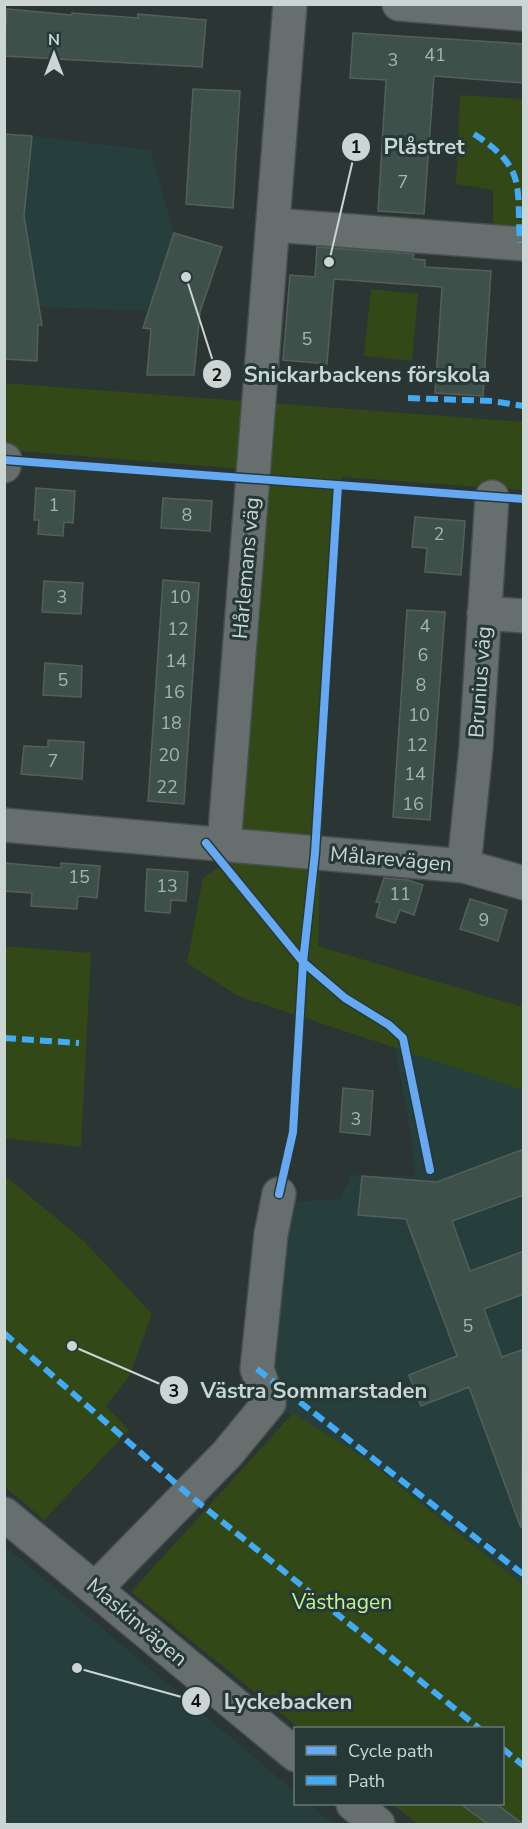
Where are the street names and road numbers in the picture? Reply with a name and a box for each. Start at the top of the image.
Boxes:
street label: Hårlemans väg [226,496,266,640]
street label: Brunius väg [462,625,498,739]
street label: Målarevägen [329,840,453,878]
street label: Maskinvägen [81,1572,193,1672]

